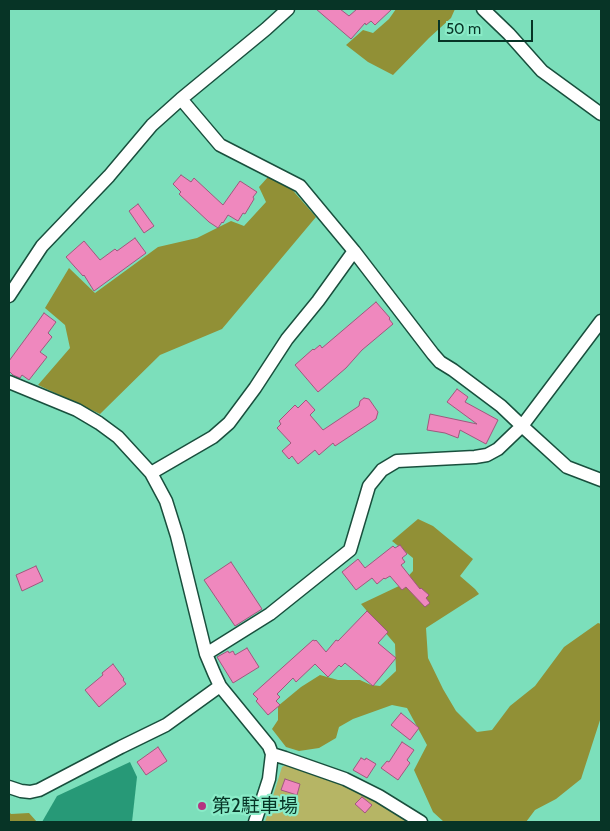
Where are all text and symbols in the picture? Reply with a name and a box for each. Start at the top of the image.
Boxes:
scale bar [440,10,535,42]
text: 50 m [446,20,481,38]
place label: 第2駐車場 [212,795,298,817]
marker: 第2駐車場 [196,800,208,812]

